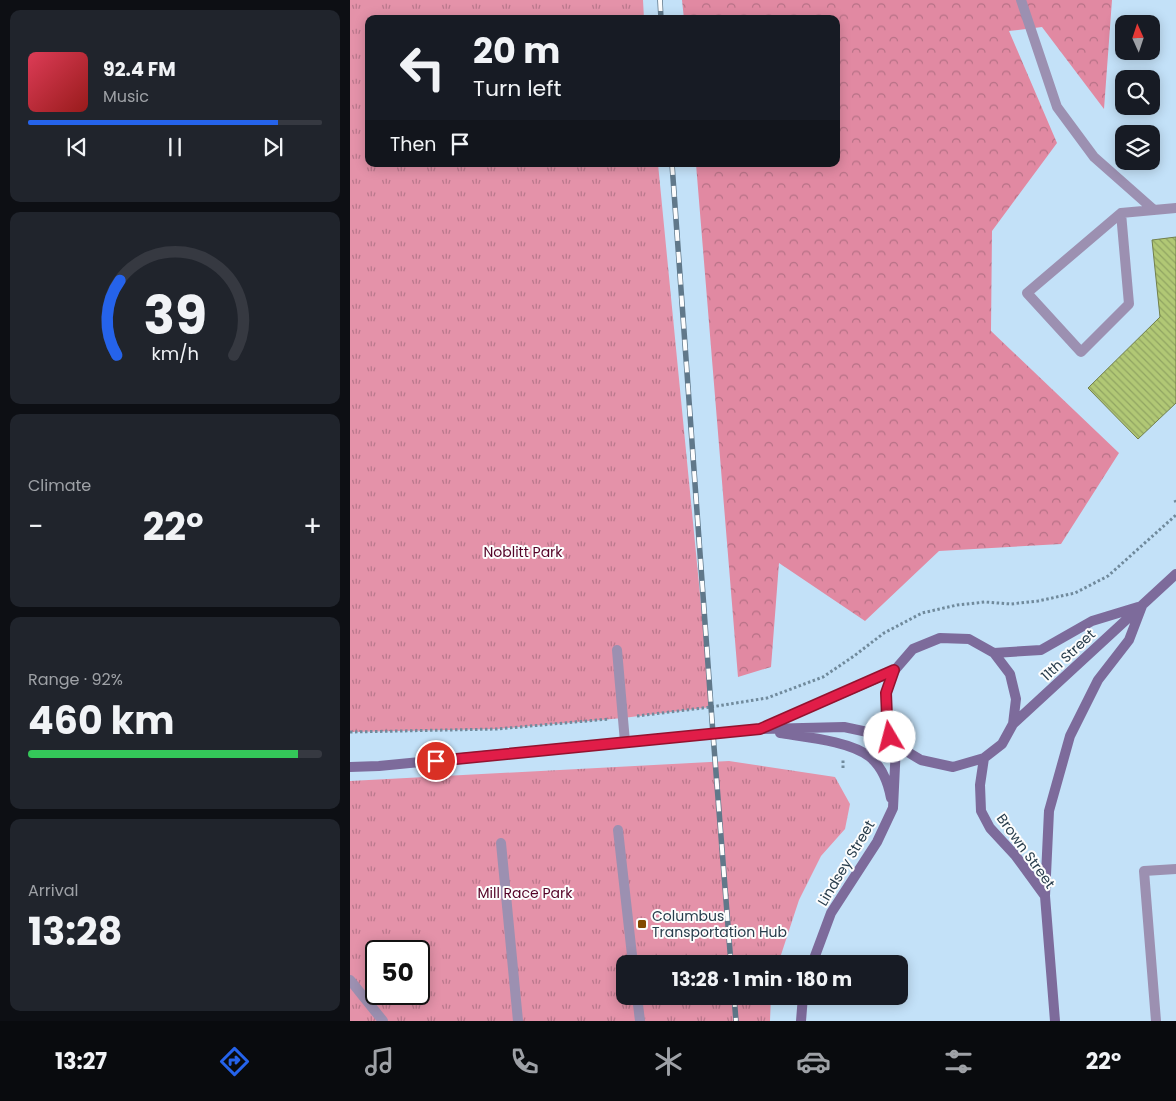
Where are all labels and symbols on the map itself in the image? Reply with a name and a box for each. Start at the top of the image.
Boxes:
north arrow [1115,15,1160,60]
park label: Noblitt Park [483,542,563,562]
street label: 11th Street [1036,625,1100,685]
position arrow [863,710,915,762]
pin [415,740,457,782]
street label: Brown Street [992,810,1060,892]
street label: Lindsey Street [813,816,879,910]
park label: Mill Race Park [477,883,573,903]
place label: Columbus Transportation Hub [652,906,787,942]
marker: Columbus Transportation Hub [636,918,648,930]
speed limit sign: 50 [365,940,430,1005]

